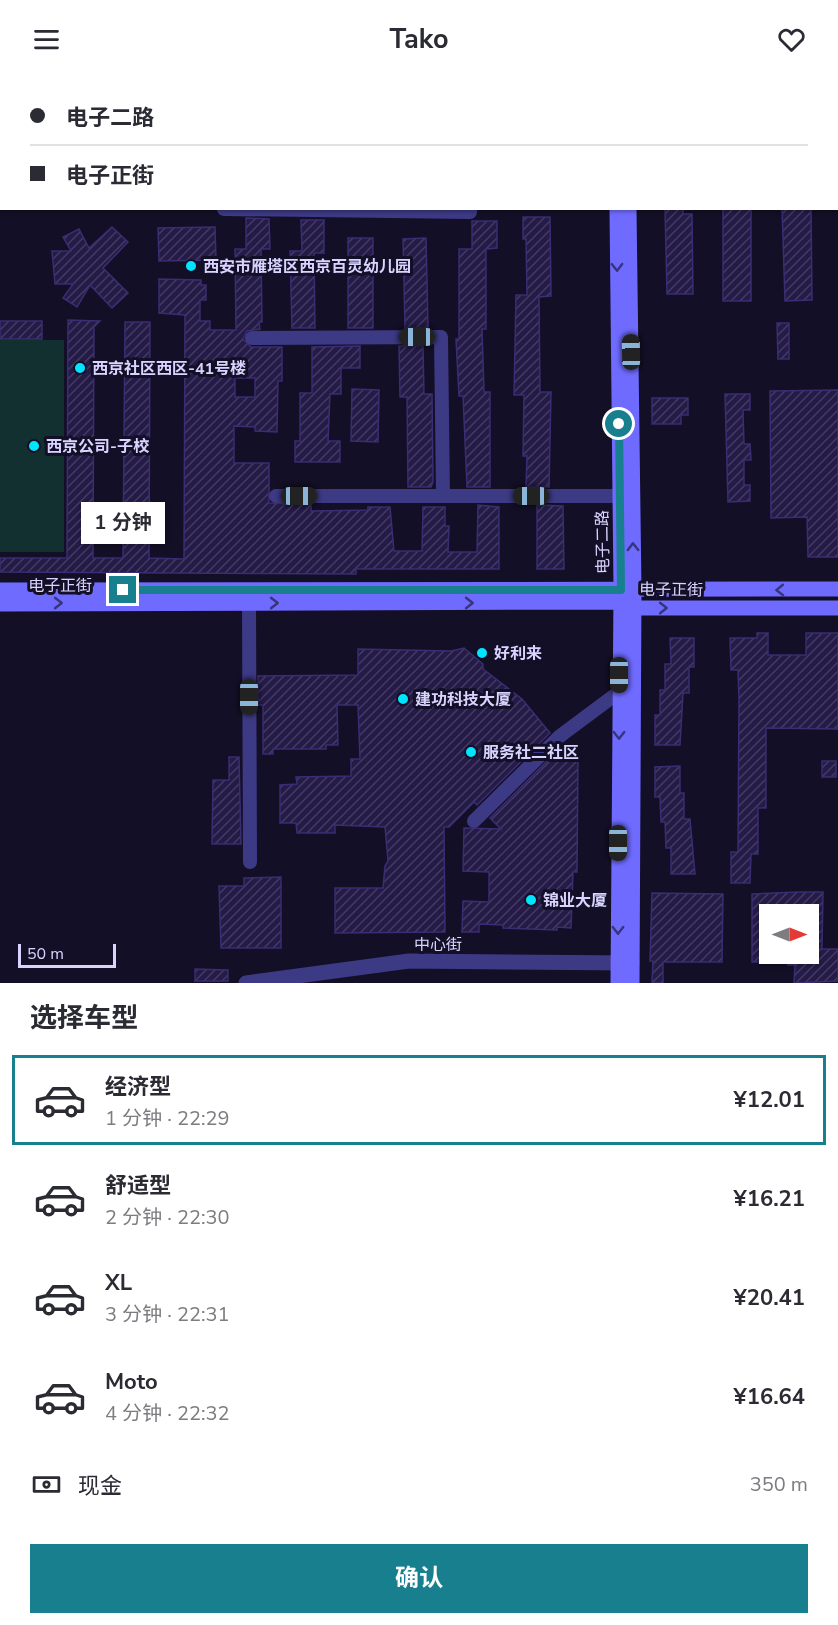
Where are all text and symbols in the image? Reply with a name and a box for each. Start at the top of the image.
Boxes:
text: Tako [389,21,449,58]
icon: menu [30,23,63,56]
icon: heart [775,23,808,56]
text: 电子二路 [66,103,154,133]
text: 电子正街 [66,161,154,191]
place label: 西安市雁塔区西京百灵幼儿园 [203,256,411,278]
marker: 西安市雁塔区西京百灵幼儿园 [184,259,198,273]
one-way arrow [611,262,623,271]
car [399,328,435,346]
car [622,334,640,370]
place label: 西京社区西区-41号楼 [92,358,246,380]
marker: 西京社区西区-41号楼 [73,361,87,375]
route start [605,410,632,437]
place label: 西京公司-子校 [46,436,150,458]
marker: 西京公司-子校 [27,439,41,453]
car [281,487,317,505]
car [513,487,549,505]
callout: 1 分钟 [81,503,165,545]
text: 1 分钟 [94,509,152,536]
street label: 电子二路 [591,510,615,574]
one-way arrow [627,542,640,551]
street label: 电子正街 [28,575,92,597]
route end [109,576,136,603]
street label: 电子正街 [639,578,703,602]
one-way arrow [775,584,784,596]
one-way arrow [54,597,63,609]
one-way arrow [270,597,279,609]
one-way arrow [465,597,474,609]
one-way arrow [659,602,668,614]
place label: 好利来 [494,643,542,665]
marker: 好利来 [475,646,489,660]
car [610,657,628,693]
car [240,679,258,715]
place label: 建功科技大厦 [415,689,511,711]
marker: 建功科技大厦 [396,692,410,706]
one-way arrow [613,730,625,739]
place label: 服务社二社区 [483,742,579,764]
marker: 服务社二社区 [464,745,478,759]
car [609,825,627,861]
place label: 锦业大厦 [543,890,607,912]
marker: 锦业大厦 [524,893,538,907]
north arrow [759,904,819,964]
map controls [759,904,819,964]
one-way arrow [612,925,624,934]
street label: 中心街 [414,934,462,956]
scale bar [18,941,116,968]
text: 50 m [27,943,64,965]
text: 选择车型 [30,1000,138,1037]
text: 经济型 [105,1072,171,1102]
icon: car [33,1073,87,1127]
text: ¥12.01 [734,1085,805,1115]
text: 1 分钟 · 22:29 [105,1105,230,1132]
text: 舒适型 [105,1171,171,1201]
icon: car [33,1172,87,1226]
text: ¥16.21 [734,1184,805,1214]
text: 2 分钟 · 22:30 [105,1204,230,1231]
text: XL [105,1268,132,1298]
icon: car [33,1271,87,1325]
text: ¥20.41 [734,1283,805,1313]
text: 3 分钟 · 22:31 [105,1301,230,1328]
text: Moto [105,1367,158,1397]
icon: car [33,1370,87,1424]
text: ¥16.64 [734,1382,805,1412]
text: 4 分钟 · 22:32 [105,1400,230,1427]
icon: cash [30,1468,63,1501]
text: 现金 [78,1471,122,1501]
text: 350 m [750,1471,808,1498]
button: 确认 [30,1544,808,1613]

